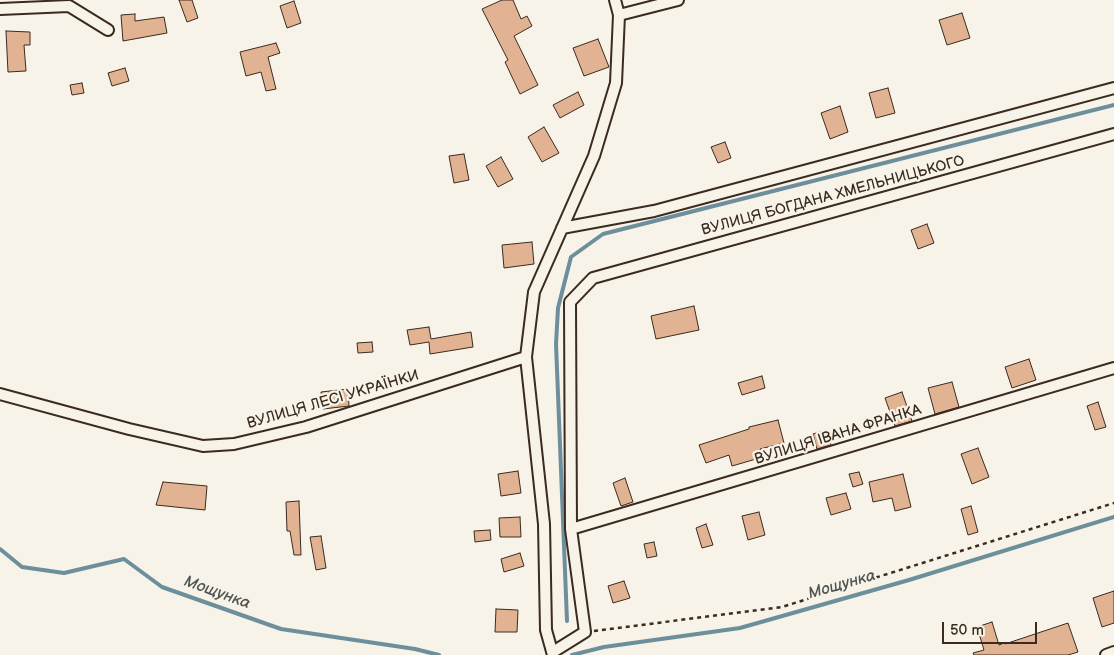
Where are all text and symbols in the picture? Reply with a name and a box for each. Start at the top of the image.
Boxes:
street label: ВУЛИЦЯ БОГДАНА ХМЕЛЬНИЦЬКОГО [700,152,966,240]
street label: ВУЛИЦЯ ЛЕСІ УКРАЇНКИ [245,367,421,433]
street label: ВУЛИЦЯ ІВАНА ФРАНКА [753,401,923,469]
water label: Мощунка [806,566,878,604]
water label: Мощунка [181,572,253,614]
scale bar [944,612,1039,644]
text: 50 m [950,621,984,640]

